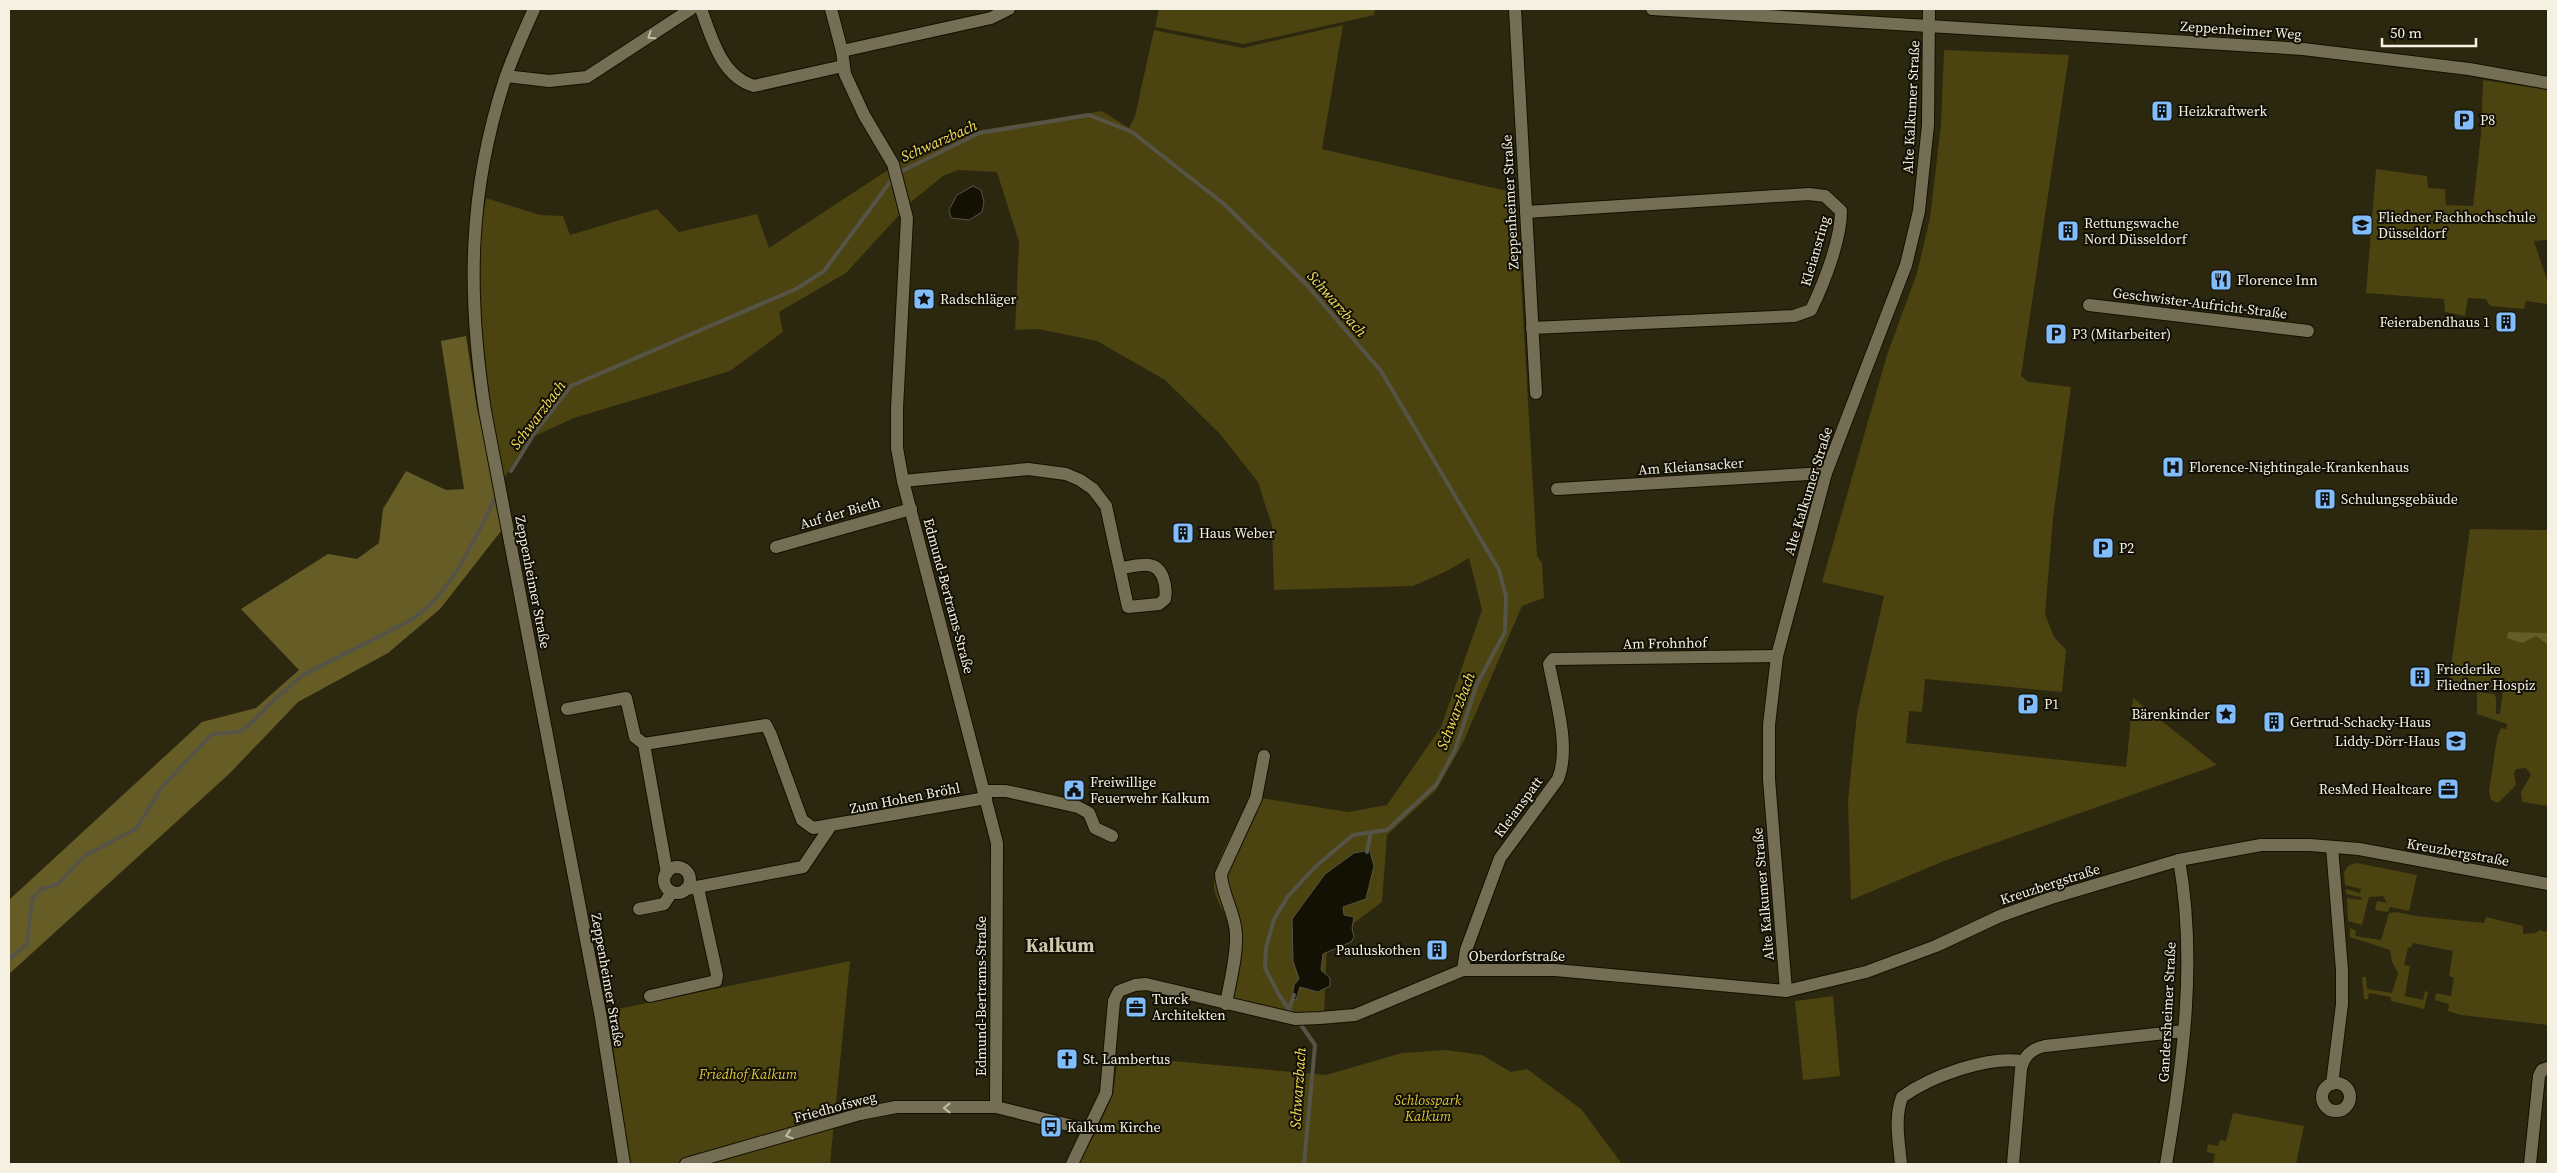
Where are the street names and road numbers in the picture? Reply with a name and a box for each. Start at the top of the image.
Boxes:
street label: Zeppenheimer Weg [2180,16,2302,44]
street label: Alte Kalkumer Straße [1898,40,1924,174]
street label: Zeppenheimer Straße [1496,134,1524,270]
street label: Kleiansring [1795,214,1835,288]
street label: Geschwister-Aufricht-Straße [2112,282,2288,324]
street label: Alte Kalkumer Straße [1779,424,1837,558]
street label: Am Kleiansacker [1638,452,1745,480]
street label: Auf der Bieth [797,492,883,534]
street label: Zeppenheimer Straße [510,514,556,650]
street label: Edmund-Bertrams-Straße [919,516,979,676]
street label: Am Frohnhof [1623,632,1708,654]
street label: Kleianspatt [1489,772,1547,842]
street label: Zum Hohen Bröhl [848,778,962,818]
street label: Alte Kalkumer Straße [1747,827,1779,961]
street label: Kreuzbergstraße [2405,833,2511,871]
street label: Kreuzbergstraße [1997,858,2103,910]
street label: Zeppenheimer Straße [586,912,630,1048]
street label: Edmund-Bertrams-Straße [971,916,991,1076]
street label: Gandersheimer Straße [2153,941,2181,1083]
street label: Oberdorfstraße [1469,946,1565,966]
street label: Friedhofsweg [791,1086,879,1128]

